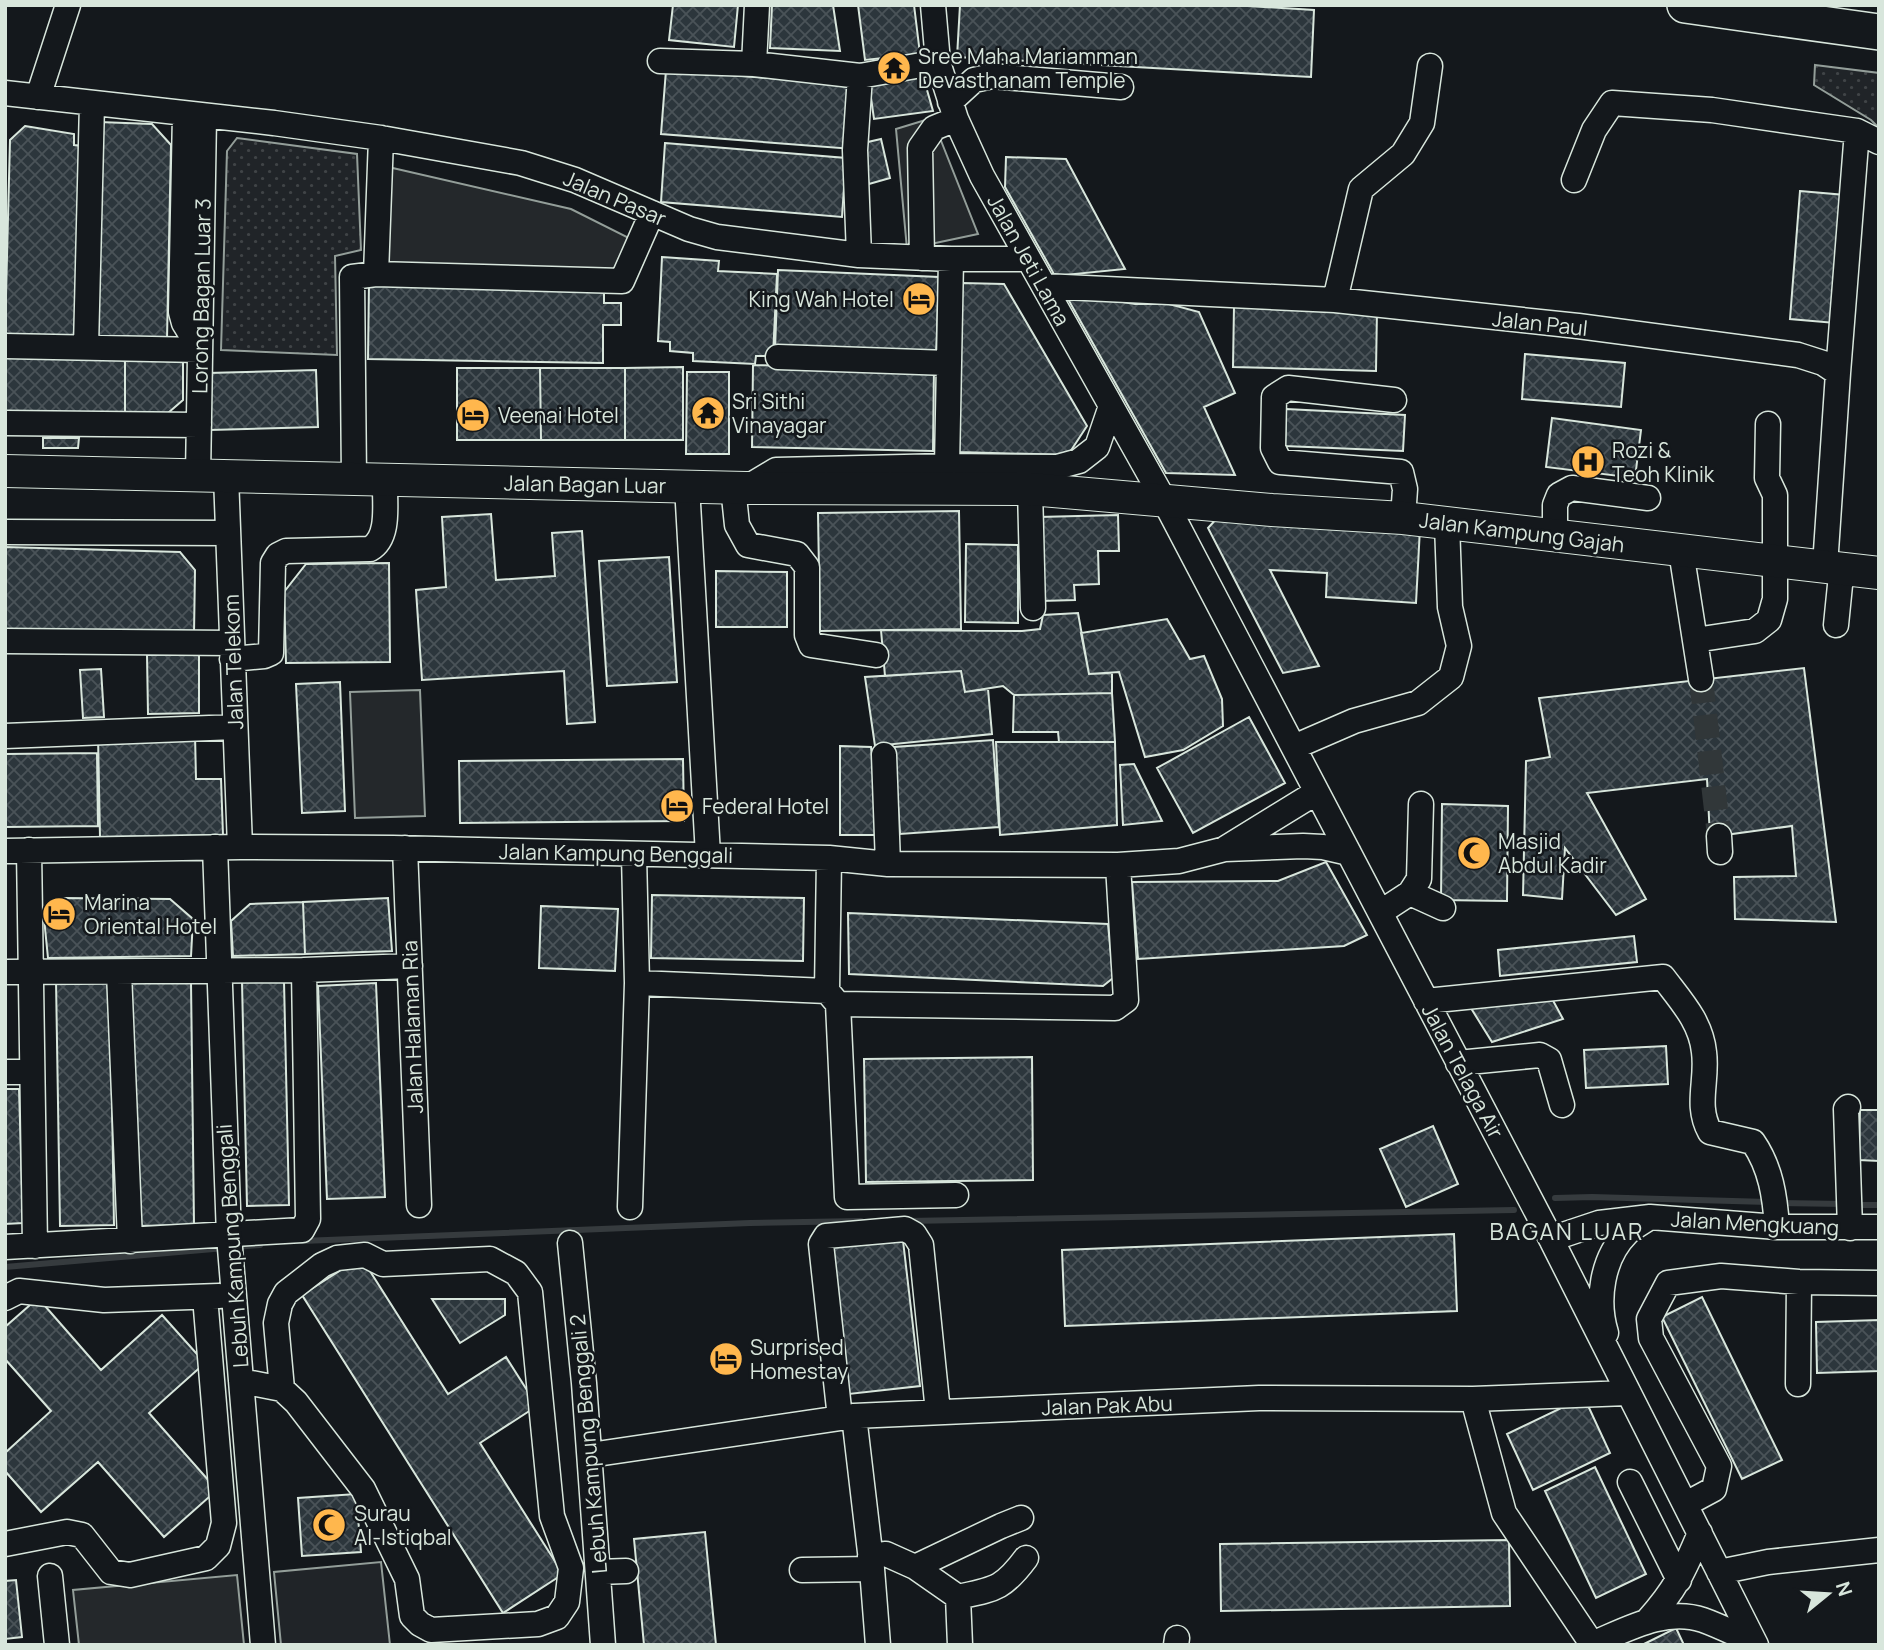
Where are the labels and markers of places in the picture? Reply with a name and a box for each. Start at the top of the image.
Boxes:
place label: Sree Maha Mariamman Devasthanam Temple [918,42,1138,94]
temple icon: Sree Maha Mariamman Devasthanam Temple [875,49,913,87]
hotel icon: King Wah Hotel [900,280,938,318]
place label: King Wah Hotel [749,285,894,313]
place label: Sri Sithi Vinayagar [732,387,827,439]
temple icon: Sri Sithi Vinayagar [689,394,727,432]
hotel icon: Veenai Hotel [454,396,492,434]
place label: Veenai Hotel [498,401,619,429]
place label: Rozi & Teoh Klinik [1612,436,1715,488]
hospital icon: Rozi & Teoh Klinik [1569,443,1607,481]
hotel icon: Federal Hotel [658,787,696,825]
place label: Federal Hotel [702,792,829,820]
place label: Masjid Abdul Kadir [1498,827,1607,879]
mosque icon: Masjid Abdul Kadir [1455,834,1493,872]
place label: Marina Oriental Hotel [84,888,217,940]
hotel icon: Marina Oriental Hotel [40,895,78,933]
place label: Surprised Homestay [750,1333,848,1385]
hotel icon: Surprised Homestay [707,1340,745,1378]
place label: Surau Al-Istiqbal [354,1499,452,1551]
mosque icon: Surau Al-Istiqbal [310,1506,348,1544]

